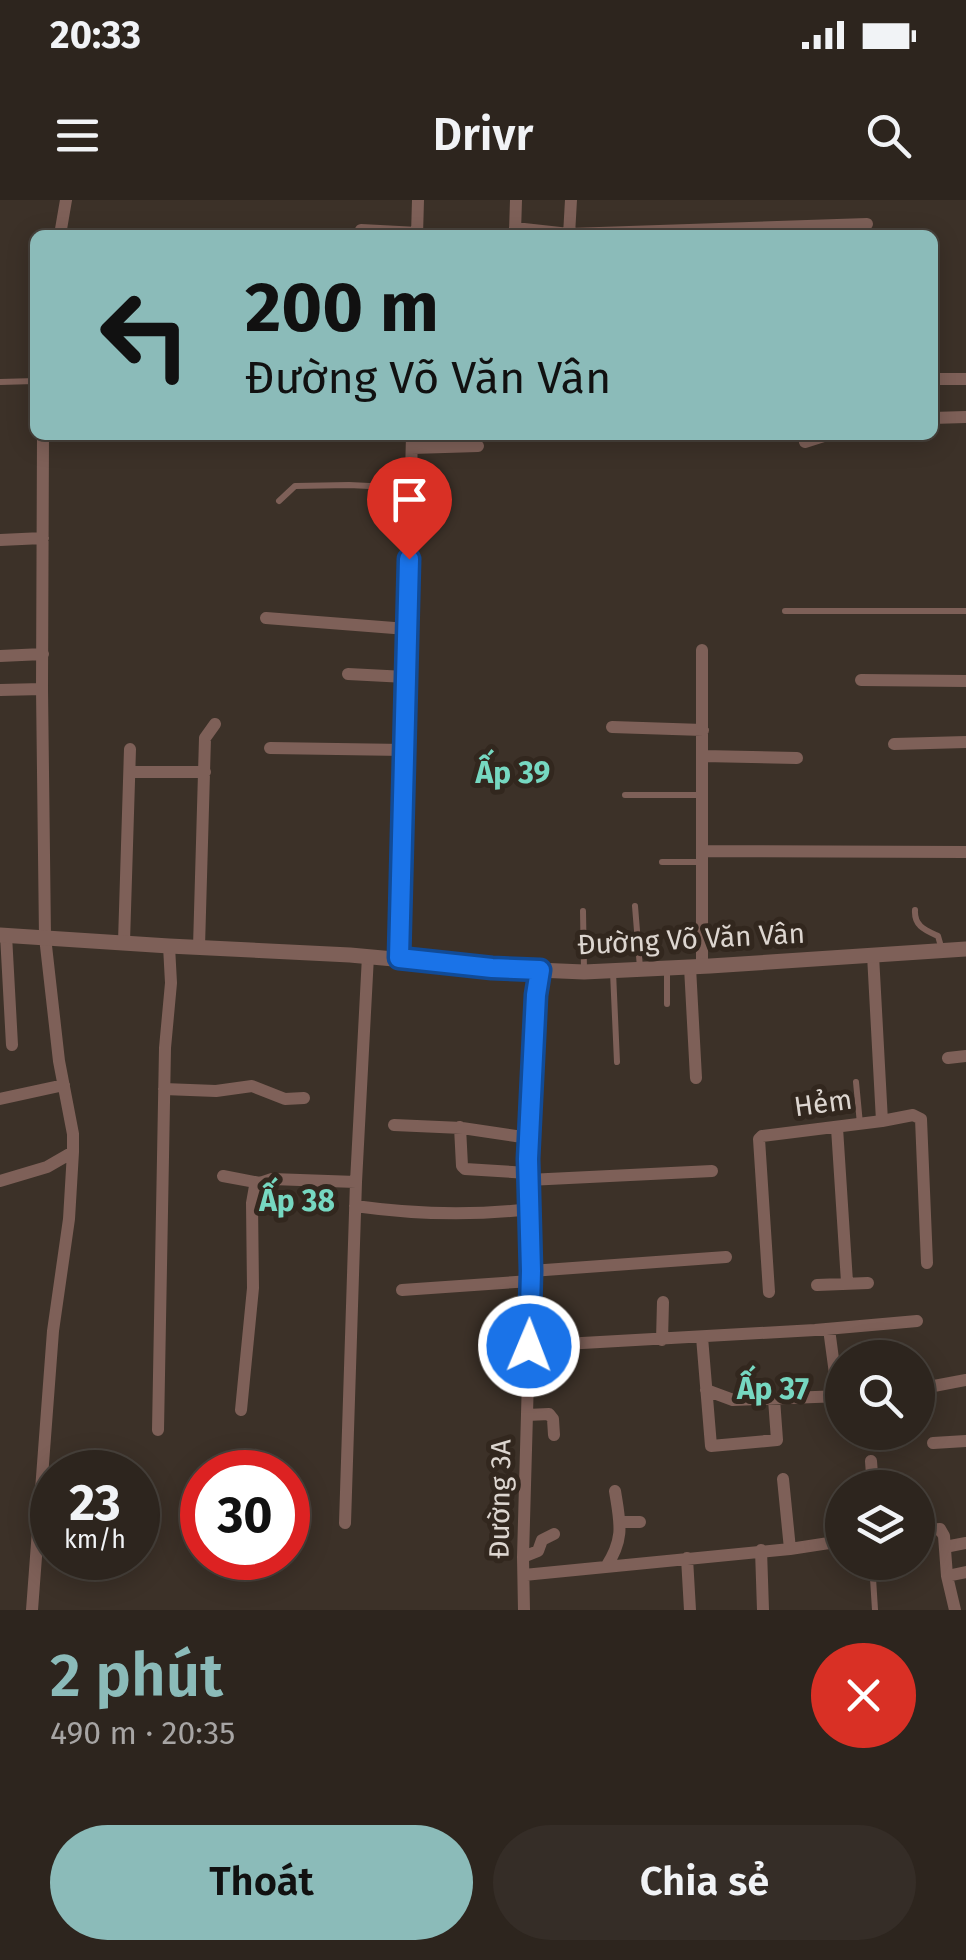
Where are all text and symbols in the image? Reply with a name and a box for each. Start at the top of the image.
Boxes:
text: 20:33 [50,12,141,58]
icon: menu [50,108,105,163]
text: Drivr [433,108,533,162]
icon: search [861,108,916,163]
text: 200 m [245,266,439,350]
icon: left [80,270,210,400]
text: Đường Võ Văn Vân [245,351,611,405]
pin [367,457,452,560]
icon: arrive [382,472,437,527]
district label: Ấp 39 [475,748,550,791]
street label: Đường Võ Văn Vân [576,917,806,961]
street label: Hẻm [792,1083,854,1123]
district label: Ấp 38 [258,1176,335,1219]
position arrow [477,1294,581,1398]
map controls [825,1340,935,1580]
button: search [825,1340,935,1450]
district label: Ấp 37 [736,1364,809,1407]
street label: Đường 3A [482,1439,518,1559]
speed limit sign: 30 [180,1450,310,1580]
button: layers [825,1470,935,1580]
text: 23 [69,1473,121,1533]
text: km/h [64,1525,126,1555]
text: 2 phút [50,1640,223,1712]
button: close [811,1643,916,1748]
text: 490 m · 20:35 [50,1714,235,1752]
button: Thoát [50,1825,473,1940]
button: Chia sẻ [493,1825,916,1940]

